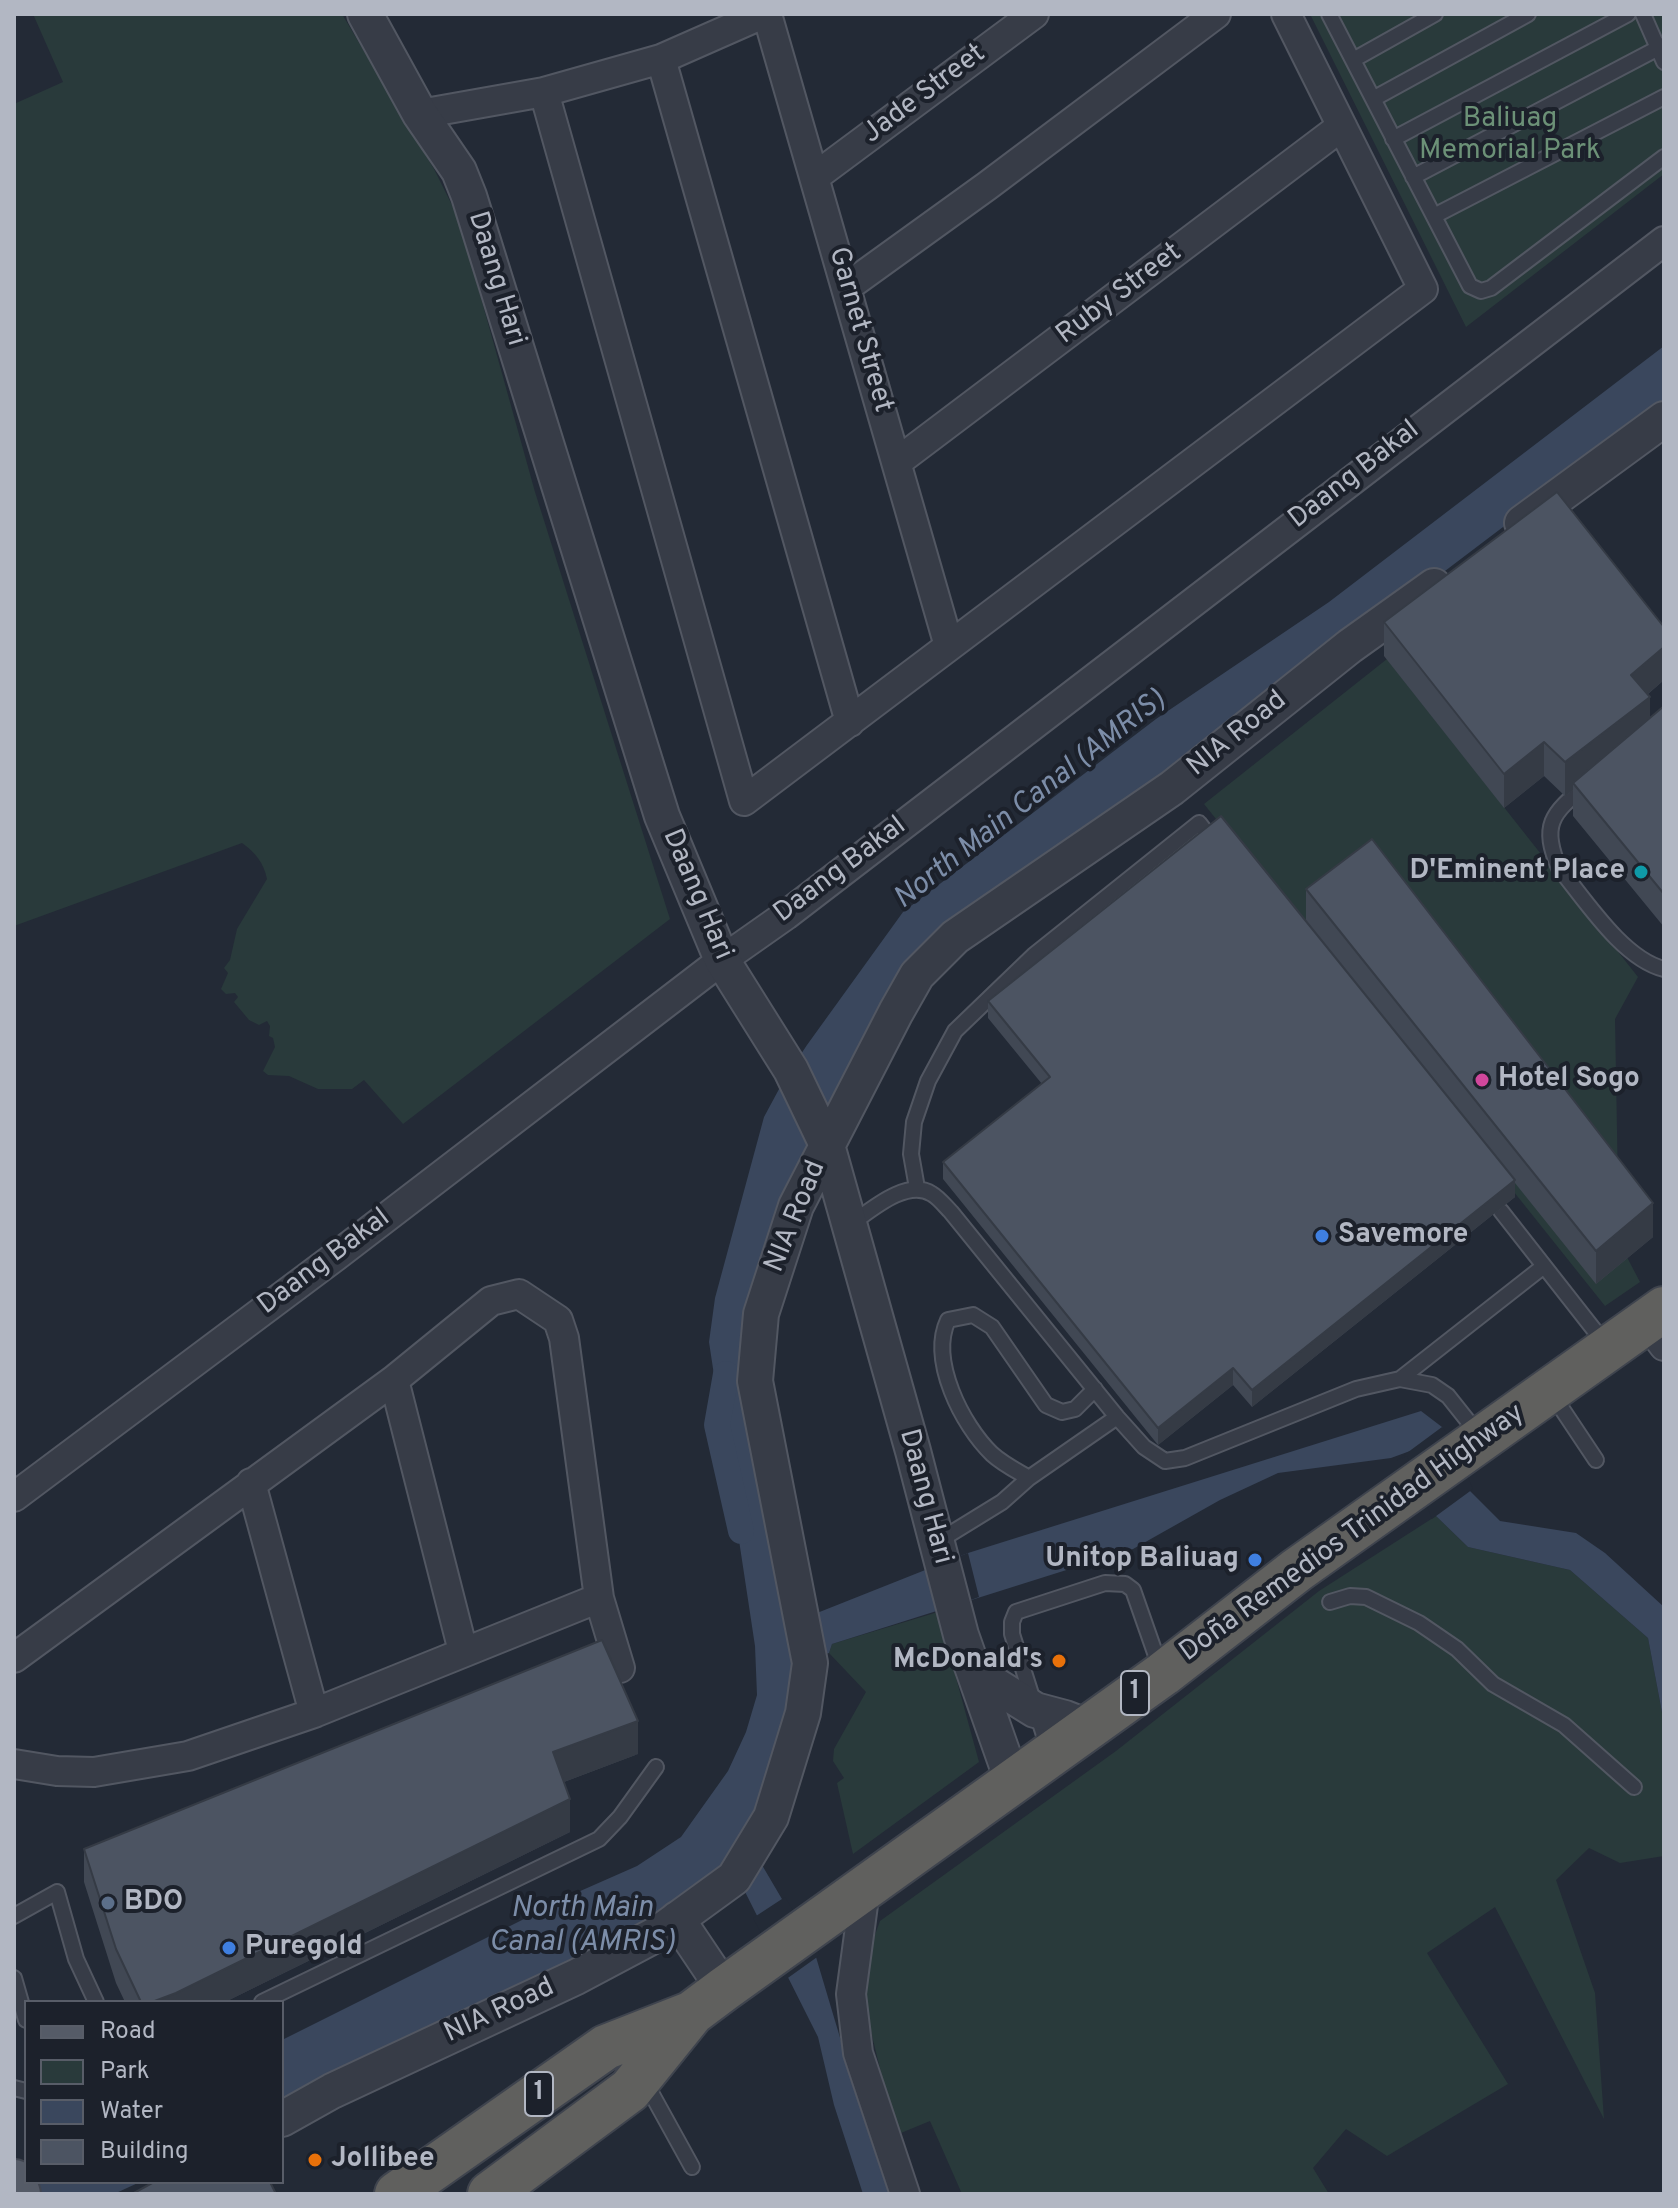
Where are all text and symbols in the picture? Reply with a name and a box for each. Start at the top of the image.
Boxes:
street label: Jade Street [857,38,993,152]
park label: Baliuag Memorial Park [1419,103,1601,169]
street label: Daang Hari [459,208,531,350]
street label: Ruby Street [1051,237,1189,353]
street label: Garnet Street [819,244,899,416]
street label: Daang Bakal [1283,415,1427,537]
water label: North Main Canal (AMRIS) [888,684,1174,918]
street label: NIA Road [1182,685,1294,785]
street label: Daang Bakal [768,810,914,932]
street label: Daang Hari [653,825,739,965]
place label: D'Eminent Place [1409,855,1625,889]
marker: D'Eminent Place [1632,863,1650,881]
place label: Hotel Sogo [1498,1063,1640,1097]
marker: Hotel Sogo [1473,1071,1491,1089]
street label: NIA Road [759,1156,835,1278]
street label: Daang Bakal [252,1202,398,1324]
place label: Savemore [1338,1219,1468,1253]
marker: Savemore [1313,1227,1331,1245]
street label: Doña Remedios Trinidad Highway [1174,1398,1532,1670]
street label: Daang Hari [890,1426,958,1568]
place label: Unitop Baliuag [1045,1543,1239,1577]
marker: Unitop Baliuag [1246,1551,1264,1569]
place label: McDonald's [893,1644,1043,1678]
marker: McDonald's [1050,1652,1068,1670]
road number: 1 [1121,1671,1149,1715]
place label: BDO [124,1886,183,1920]
water label: North Main Canal (AMRIS) [489,1892,675,1962]
marker: BDO [99,1894,117,1912]
place label: Puregold [245,1931,363,1965]
marker: Puregold [220,1939,238,1957]
street label: NIA Road [440,1972,560,2052]
legend [24,2000,284,2184]
text: Road [100,2017,156,2047]
text: Park [100,2057,150,2087]
road number: 1 [525,2072,553,2116]
text: Water [100,2097,163,2127]
text: Building [100,2137,189,2167]
place label: Jollibee [331,2143,435,2177]
marker: Jollibee [306,2151,324,2169]

